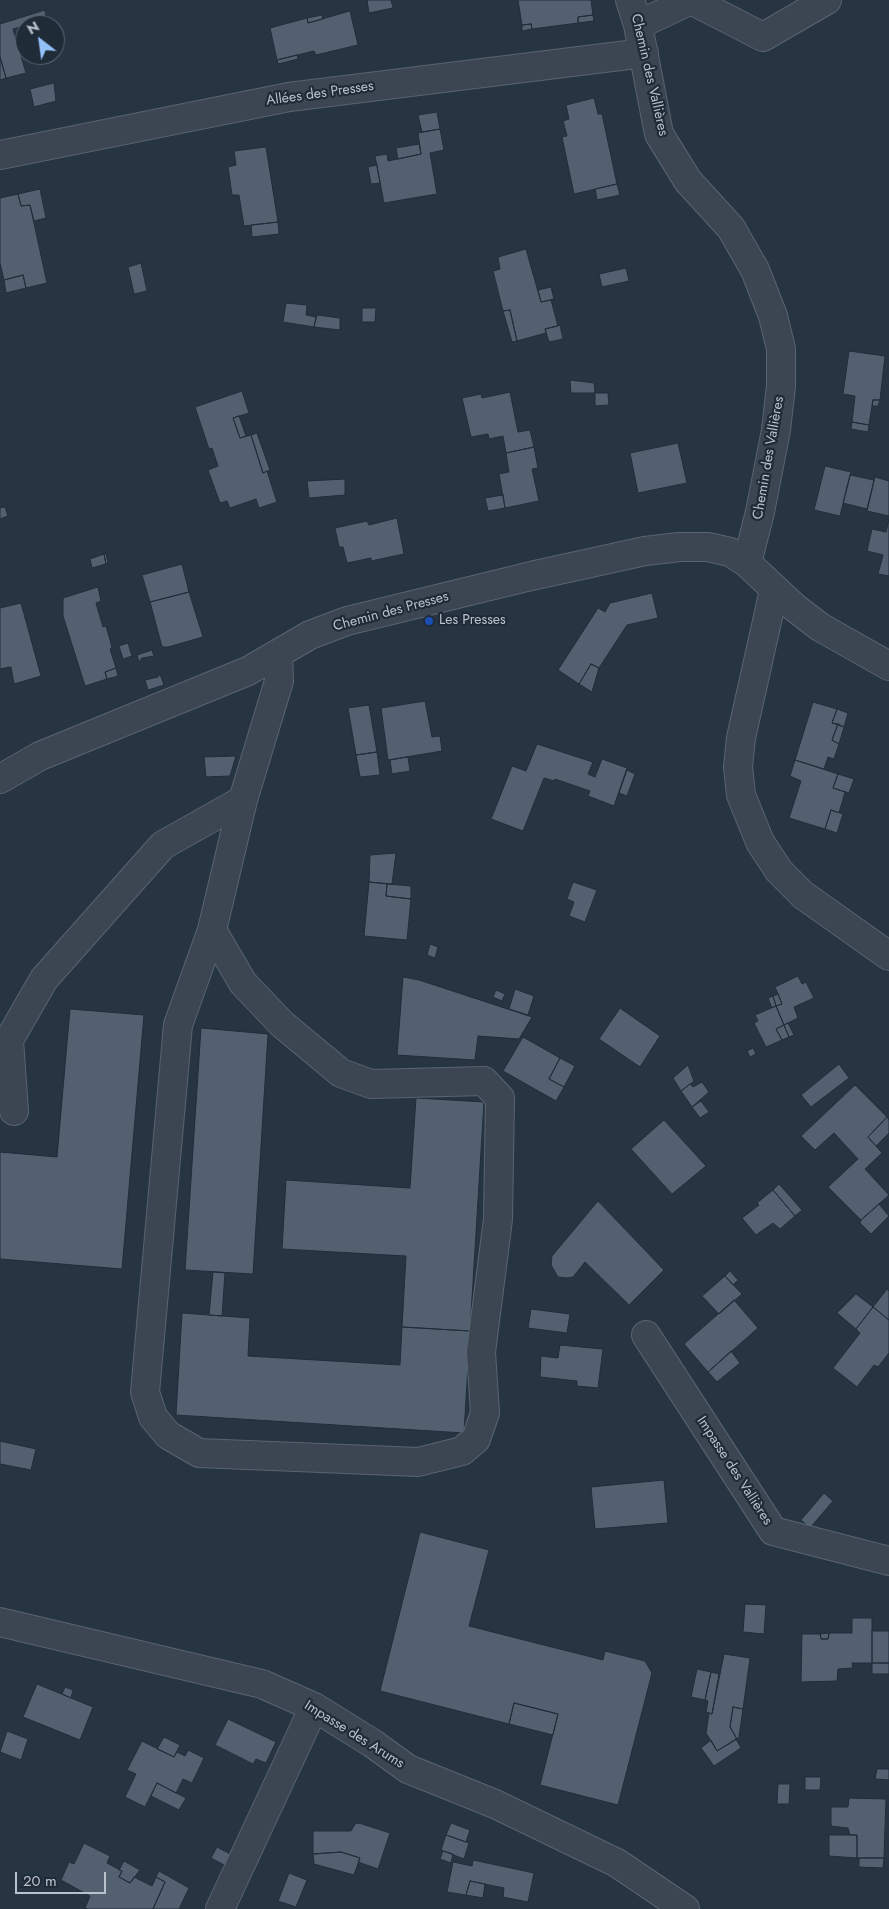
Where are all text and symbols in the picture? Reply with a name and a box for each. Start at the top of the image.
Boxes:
street label: Chemin des Vallières [627,12,671,138]
north arrow [15,15,65,65]
text: N [23,16,43,39]
street label: Allées des Presses [265,78,375,110]
street label: Chemin des Vallières [750,395,788,521]
street label: Chemin des Presses [332,589,450,635]
place label: Les Presses [439,613,506,629]
marker: Les Presses [423,615,435,627]
street label: Impasse des Vallières [693,1414,775,1528]
street label: Impasse des Arums [301,1697,407,1773]
scale bar [18,1862,109,1894]
text: 20 m [23,1870,57,1892]

